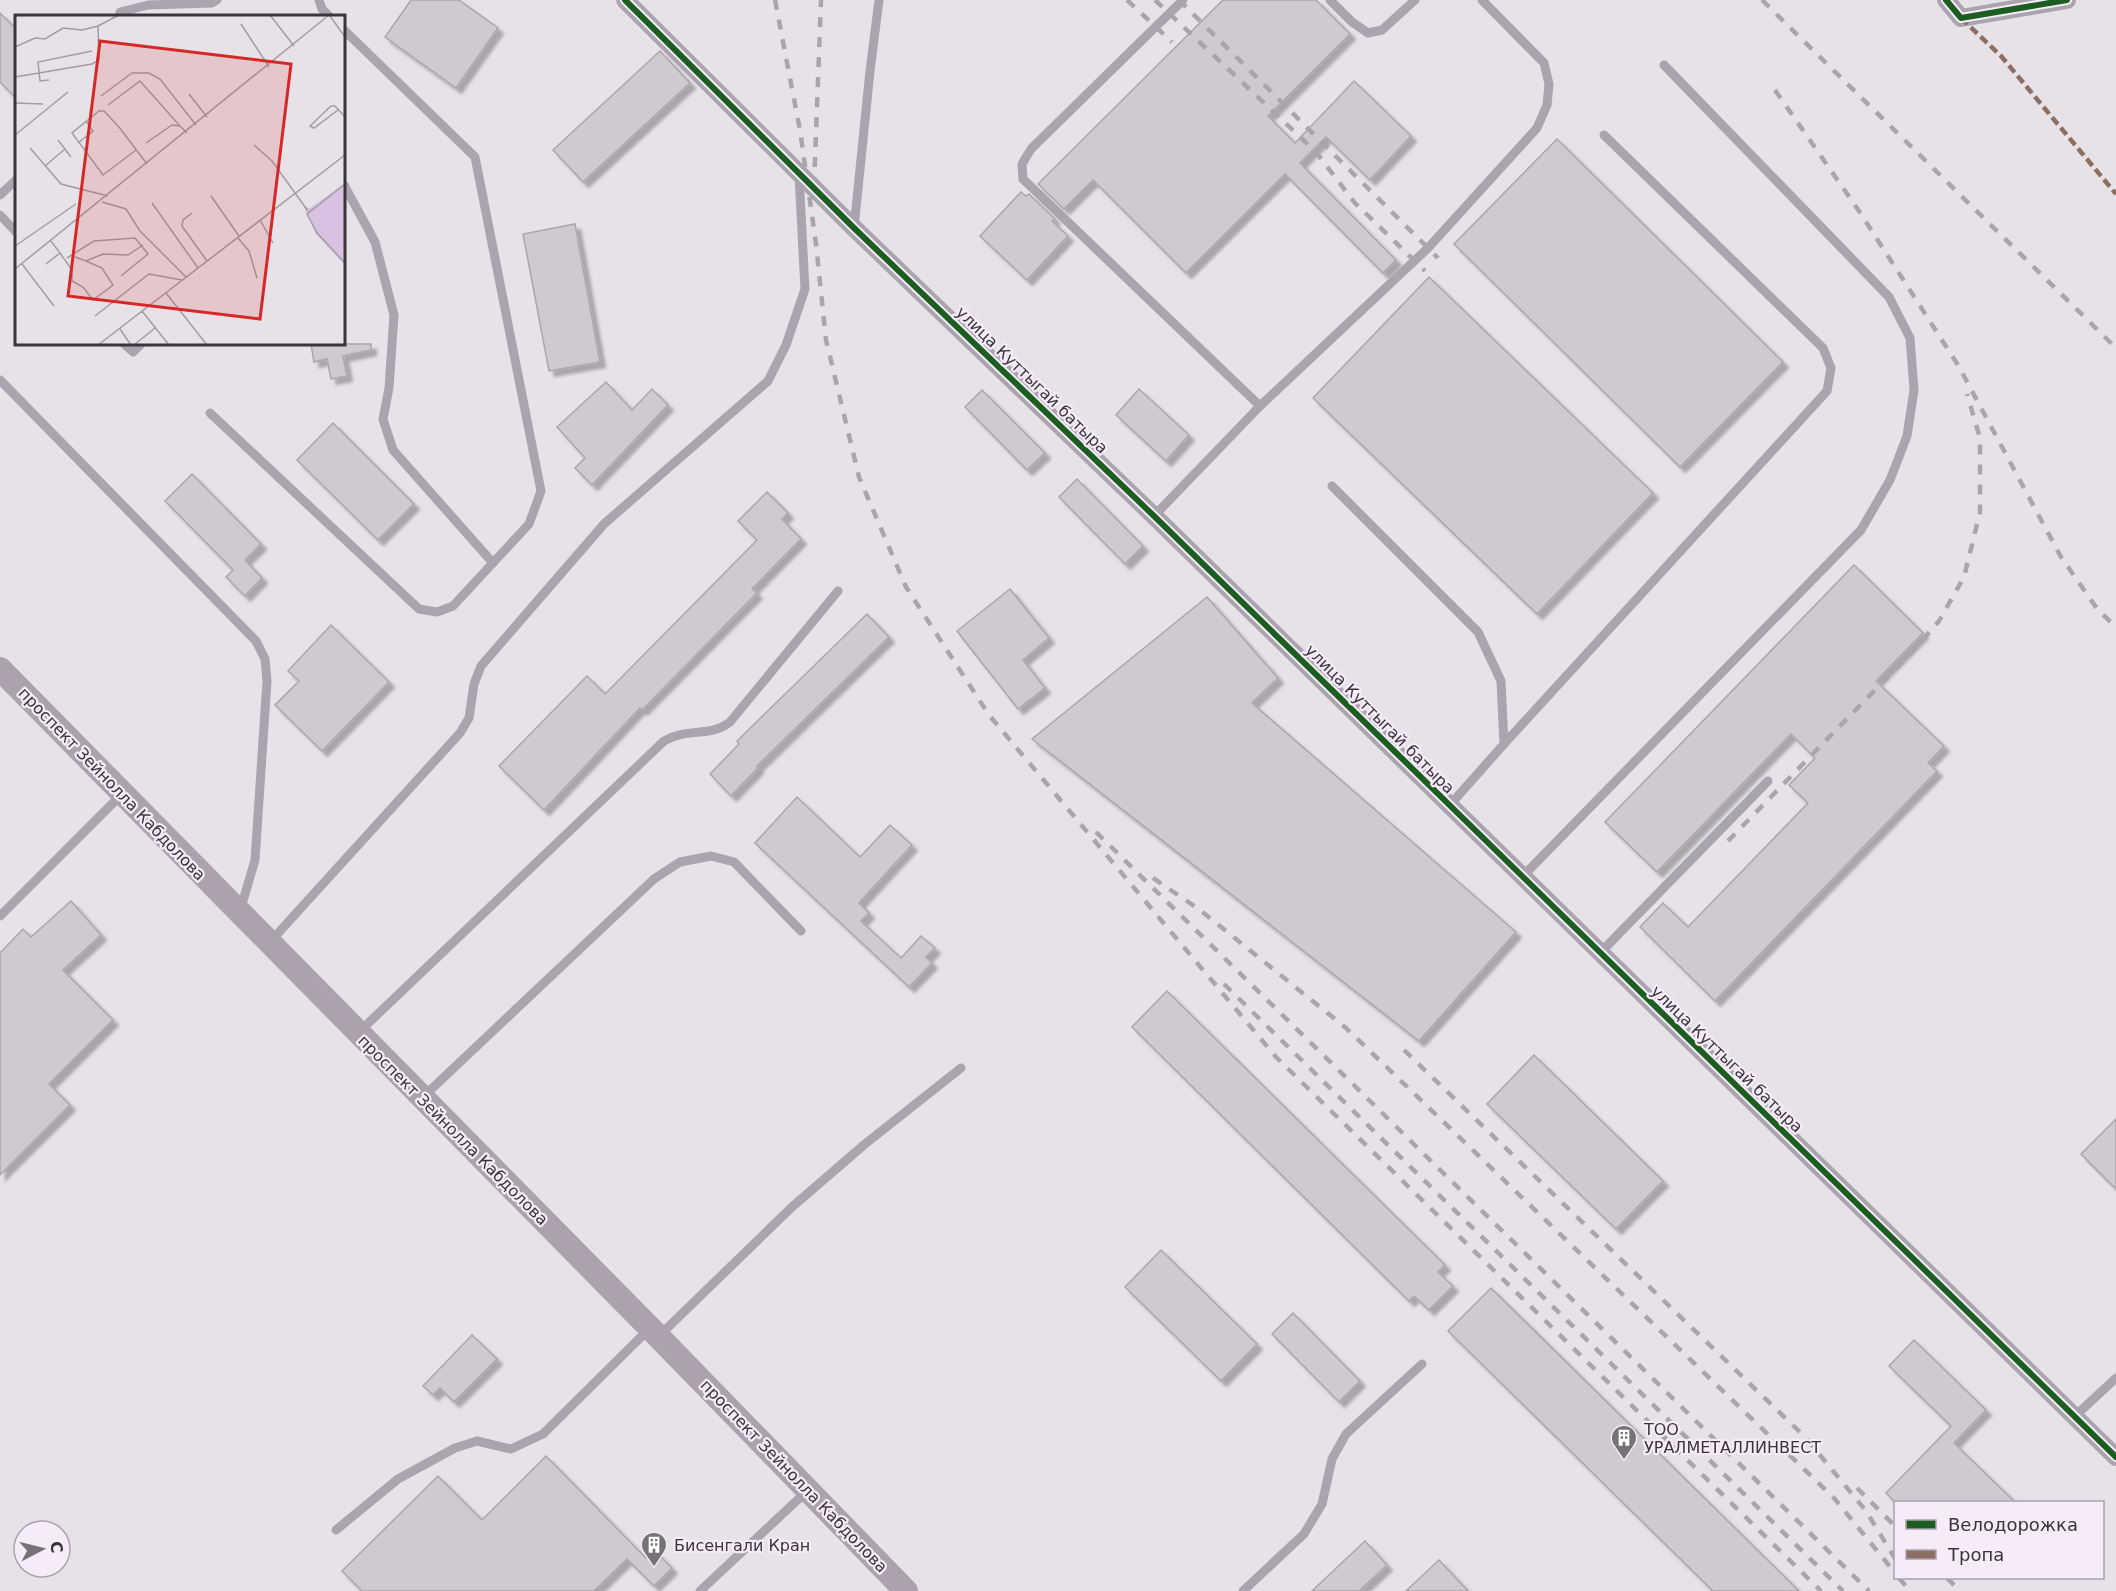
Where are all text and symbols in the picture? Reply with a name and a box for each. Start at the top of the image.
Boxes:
inset map [15,15,345,345]
street label: улица Куттыгай батыра [952,303,1112,457]
street label: улица Куттыгай батыра [1301,640,1459,798]
street label: проспект Зейнолла Кабдолова [15,684,209,884]
street label: улица Куттыгай батыра [1647,982,1807,1136]
street label: проспект Зейнолла Кабдолова [354,1031,552,1229]
street label: проспект Зейнолла Кабдолова [697,1376,891,1576]
place label: ТОО УРАЛМЕТАЛЛИНВЕСТ [1643,1420,1821,1457]
building icon: ТОО УРАЛМЕТАЛЛИНВЕСТ [1609,1423,1639,1461]
legend [1894,1501,2104,1579]
text: Велодорожка [1948,1514,2078,1535]
north arrow [12,1519,72,1579]
building icon: Бисенгали Кран [639,1530,669,1568]
place label: Бисенгали Кран [674,1536,810,1555]
text: С [46,1540,67,1554]
text: Тропа [1947,1544,2004,1565]

